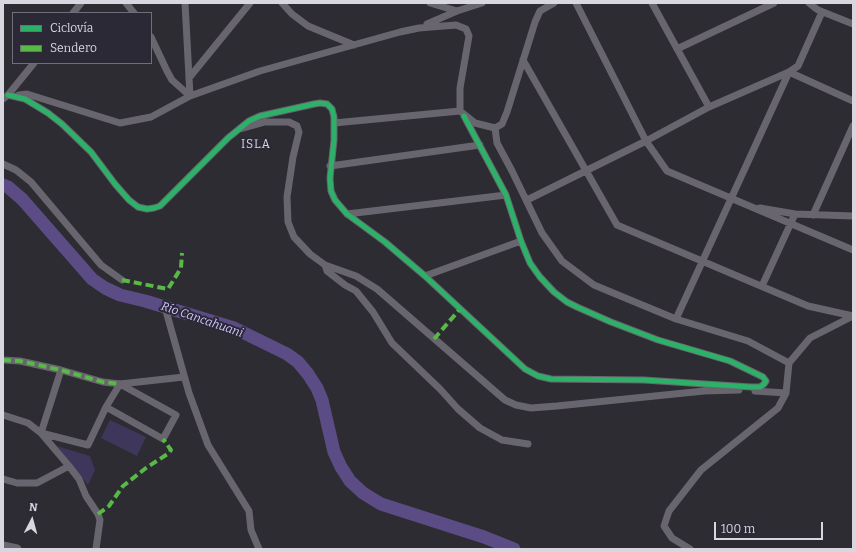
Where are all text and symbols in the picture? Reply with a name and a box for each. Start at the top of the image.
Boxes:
legend [12,12,152,64]
text: Ciclovía [50,21,93,35]
text: Sendero [50,41,97,55]
district label: ISLA [241,138,271,152]
water label: Río Cancahuani [159,299,245,341]
north arrow [12,500,52,540]
text: N [28,501,38,514]
scale bar [716,514,825,540]
text: 100 m [721,522,755,536]

